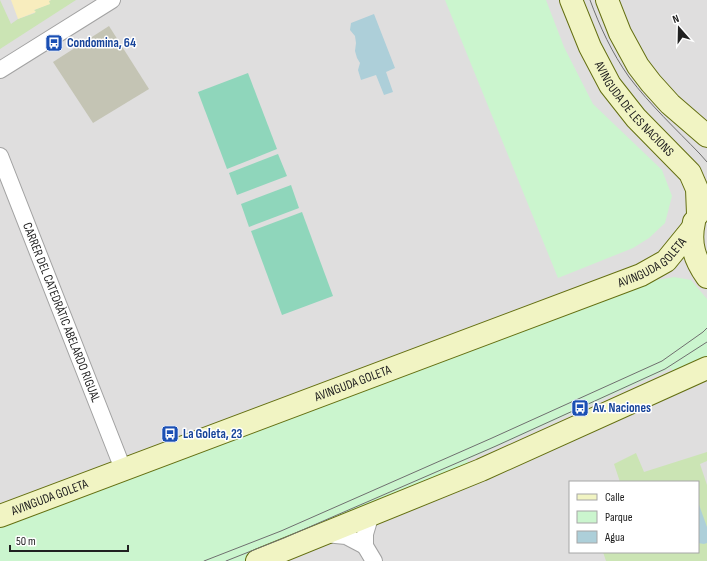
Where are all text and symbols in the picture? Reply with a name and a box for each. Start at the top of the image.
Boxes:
north arrow [659,8,699,48]
text: N [671,12,681,26]
bus stop icon: Condomina, 64 [44,33,64,53]
place label: Condomina, 64 [67,35,136,51]
street label: AVINGUDA DE LES NACIONS [590,57,677,160]
street label: CARRER DEL CATEDRÀTIC ABELARDO RIGUAL [19,220,104,405]
street label: AVINGUDA GOLETA [615,234,690,291]
street label: AVINGUDA GOLETA [311,362,394,405]
bus stop icon: Av. Naciones [570,398,590,418]
place label: Av. Naciones [592,400,651,416]
bus stop icon: La Goleta, 23 [160,424,180,444]
place label: La Goleta, 23 [183,426,243,442]
street label: AVINGUDA GOLETA [8,476,91,519]
legend [569,481,699,553]
text: Calle [605,490,625,505]
text: Parque [605,510,633,525]
scale bar [10,527,128,553]
text: Agua [604,530,625,545]
text: 50 m [16,534,36,549]

